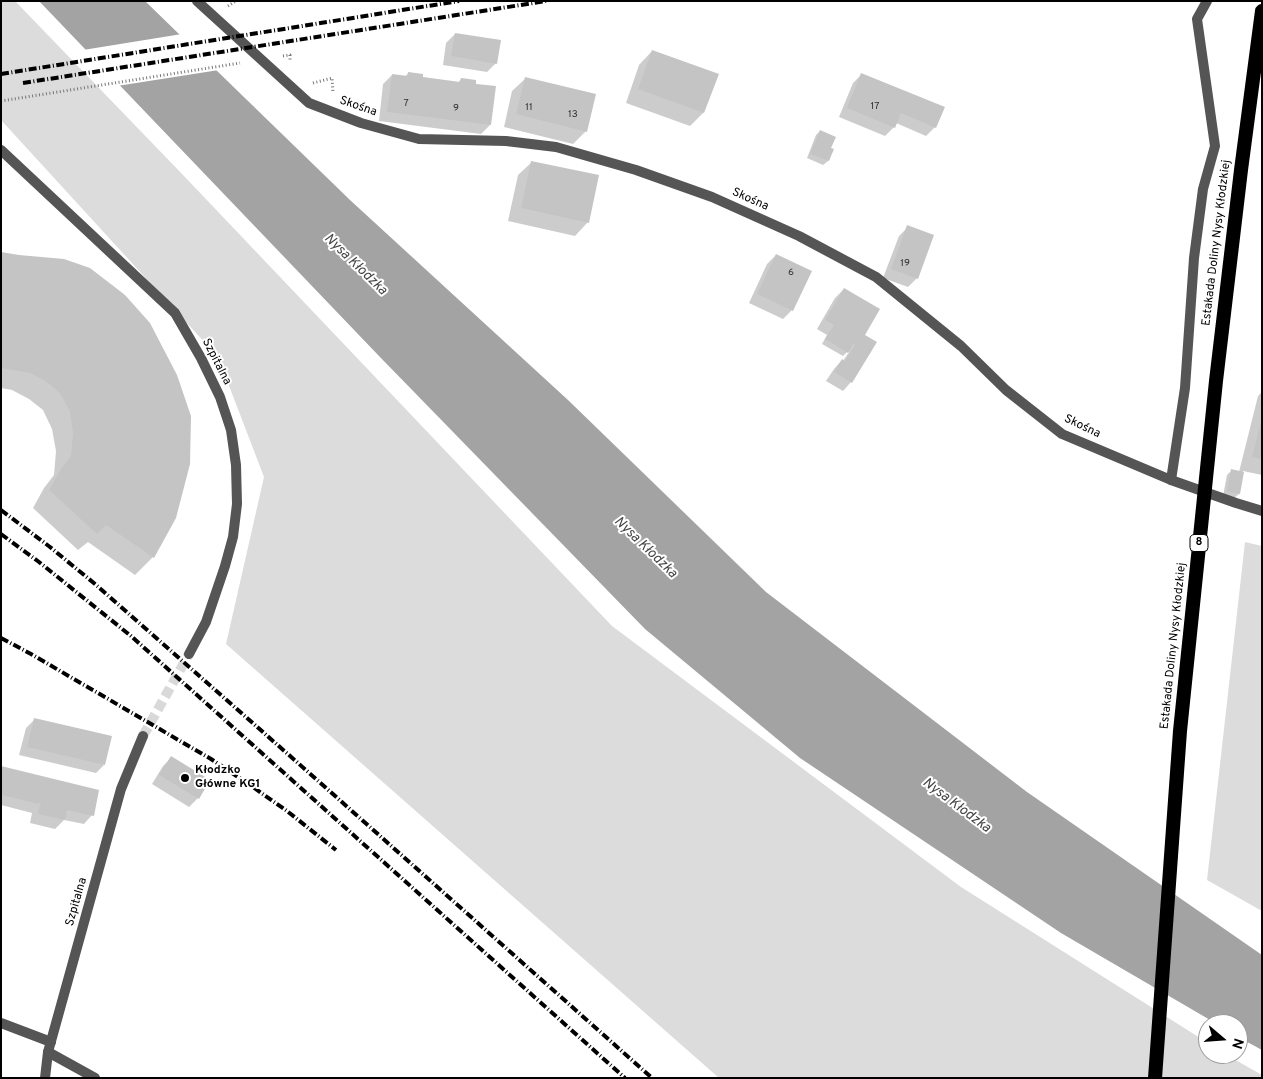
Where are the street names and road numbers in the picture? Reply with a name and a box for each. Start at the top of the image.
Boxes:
street label: Skośna [337,94,379,120]
street label: Estakada Doliny Nysy Kłodzkiej [1200,159,1234,327]
street label: Skośna [729,186,771,214]
street label: Szpitalna [198,336,234,388]
street label: Skośna [1061,412,1103,442]
road number: 8 [1190,534,1208,552]
street label: Estakada Doliny Nysy Kłodzkiej [1158,562,1190,730]
street label: Szpitalna [63,876,91,928]

